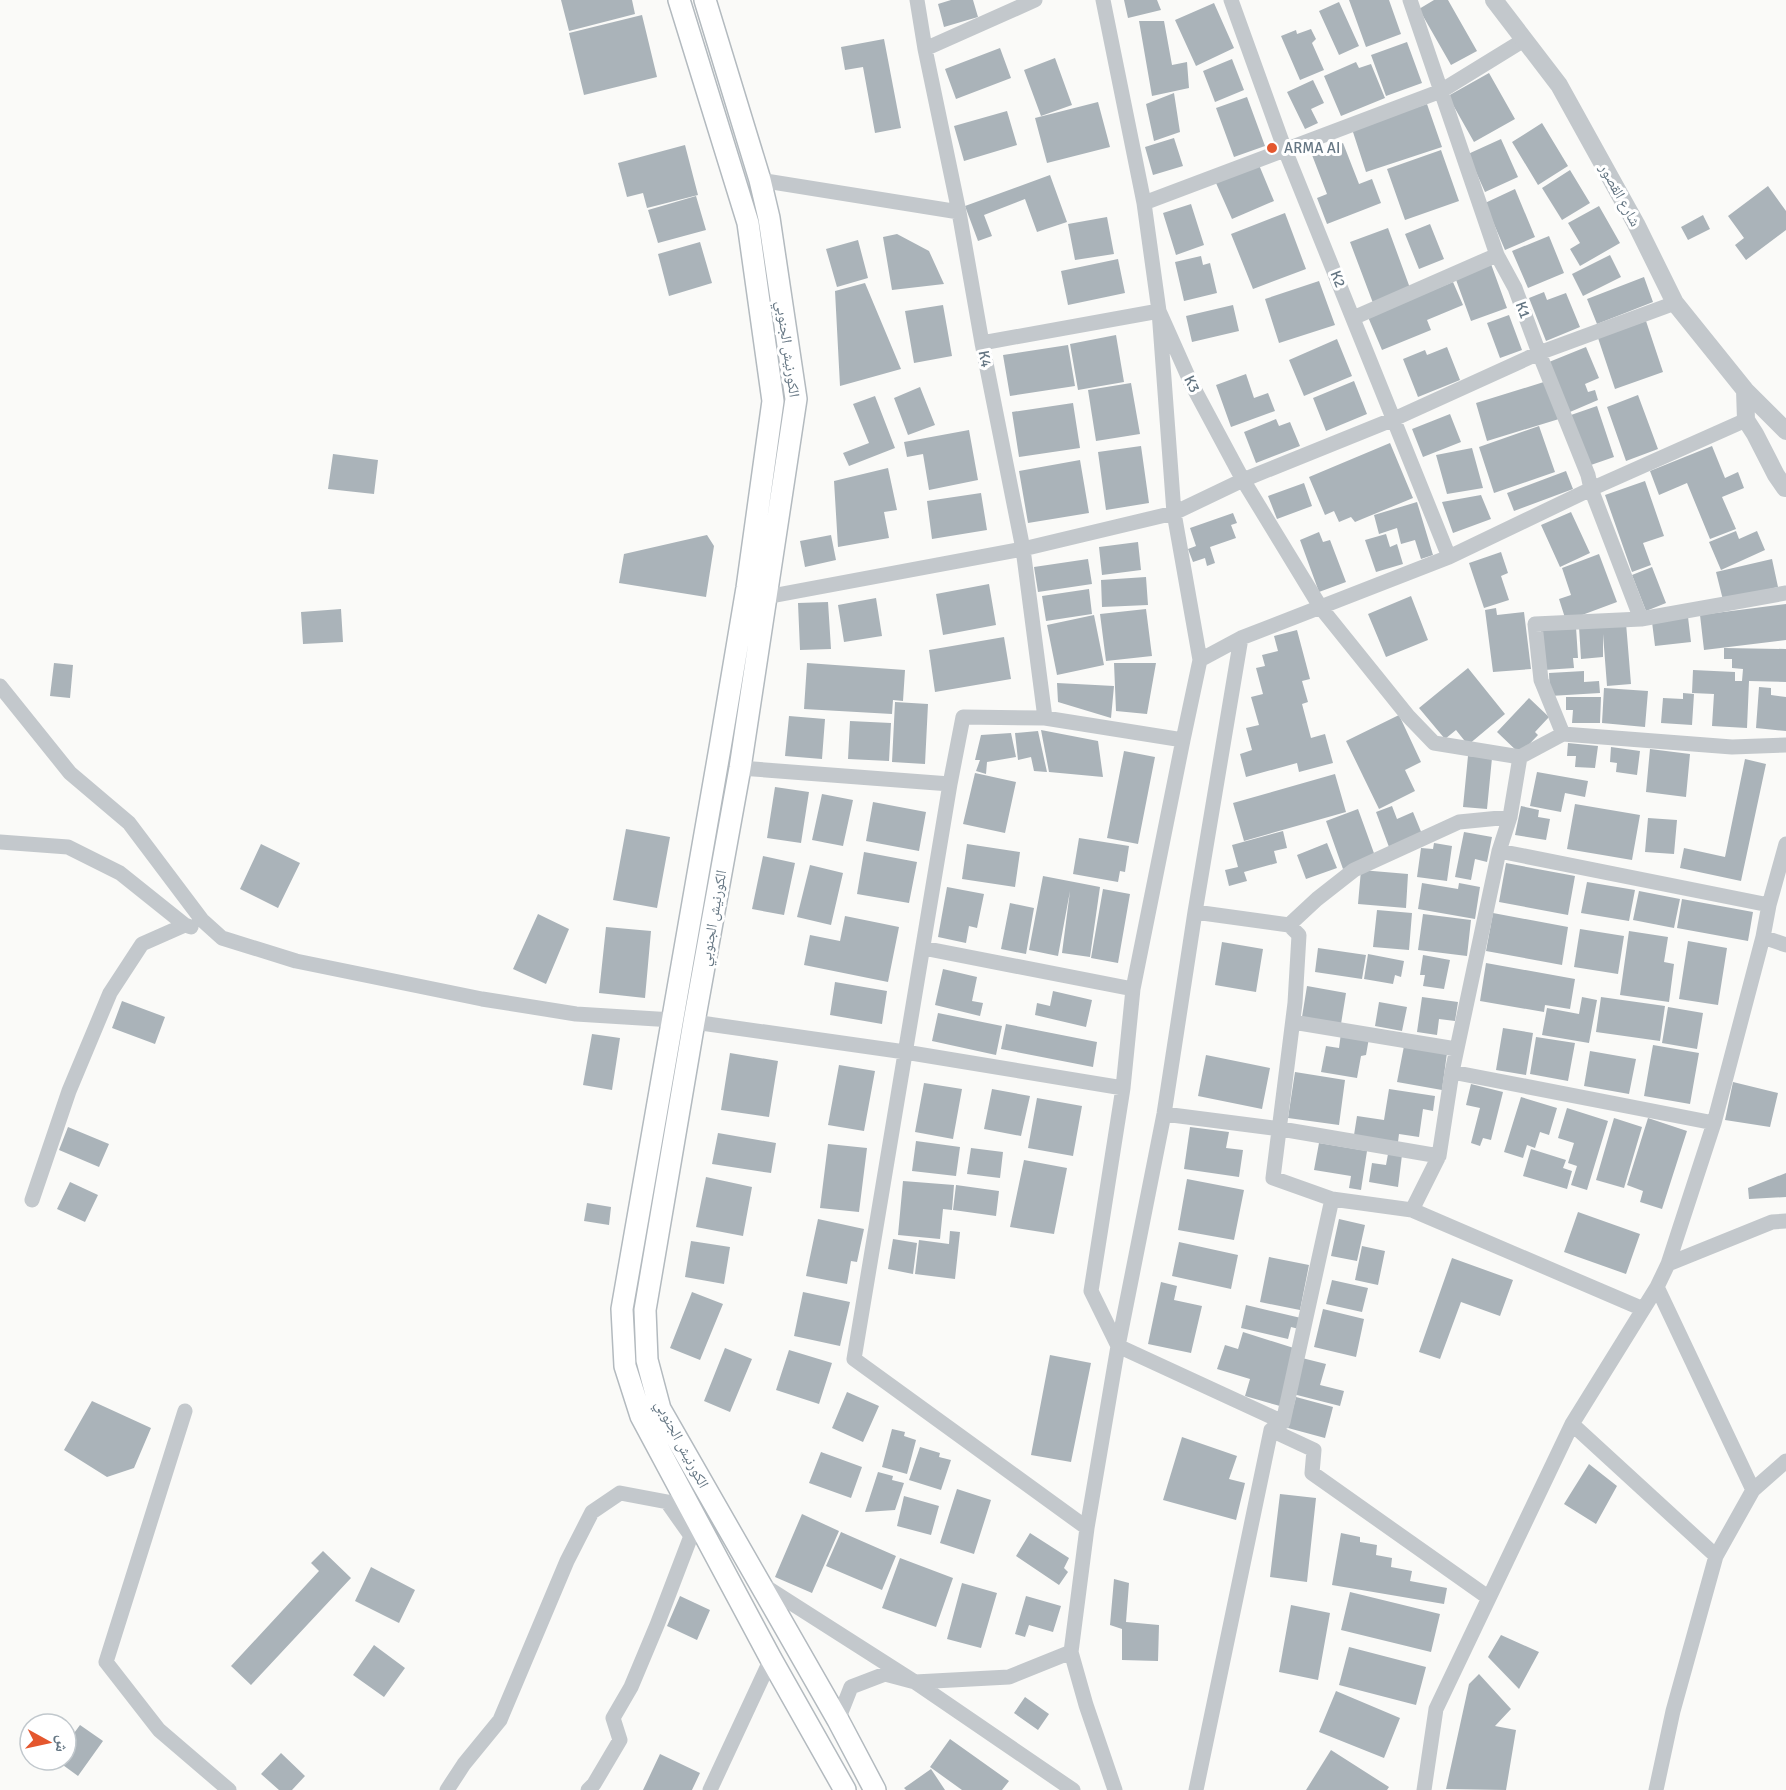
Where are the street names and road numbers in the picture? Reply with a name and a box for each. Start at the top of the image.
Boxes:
street label: شارع القصور [1594,160,1645,230]
street label: K2 [1326,268,1350,290]
street label: K1 [1512,299,1534,321]
street label: الكورنيش الجنوبي [770,300,804,399]
street label: K4 [975,349,995,369]
street label: K3 [1180,372,1204,396]
street label: الكورنيش الجنوبي [696,869,733,968]
street label: الكورنيش الجنوبي [649,1397,713,1492]

